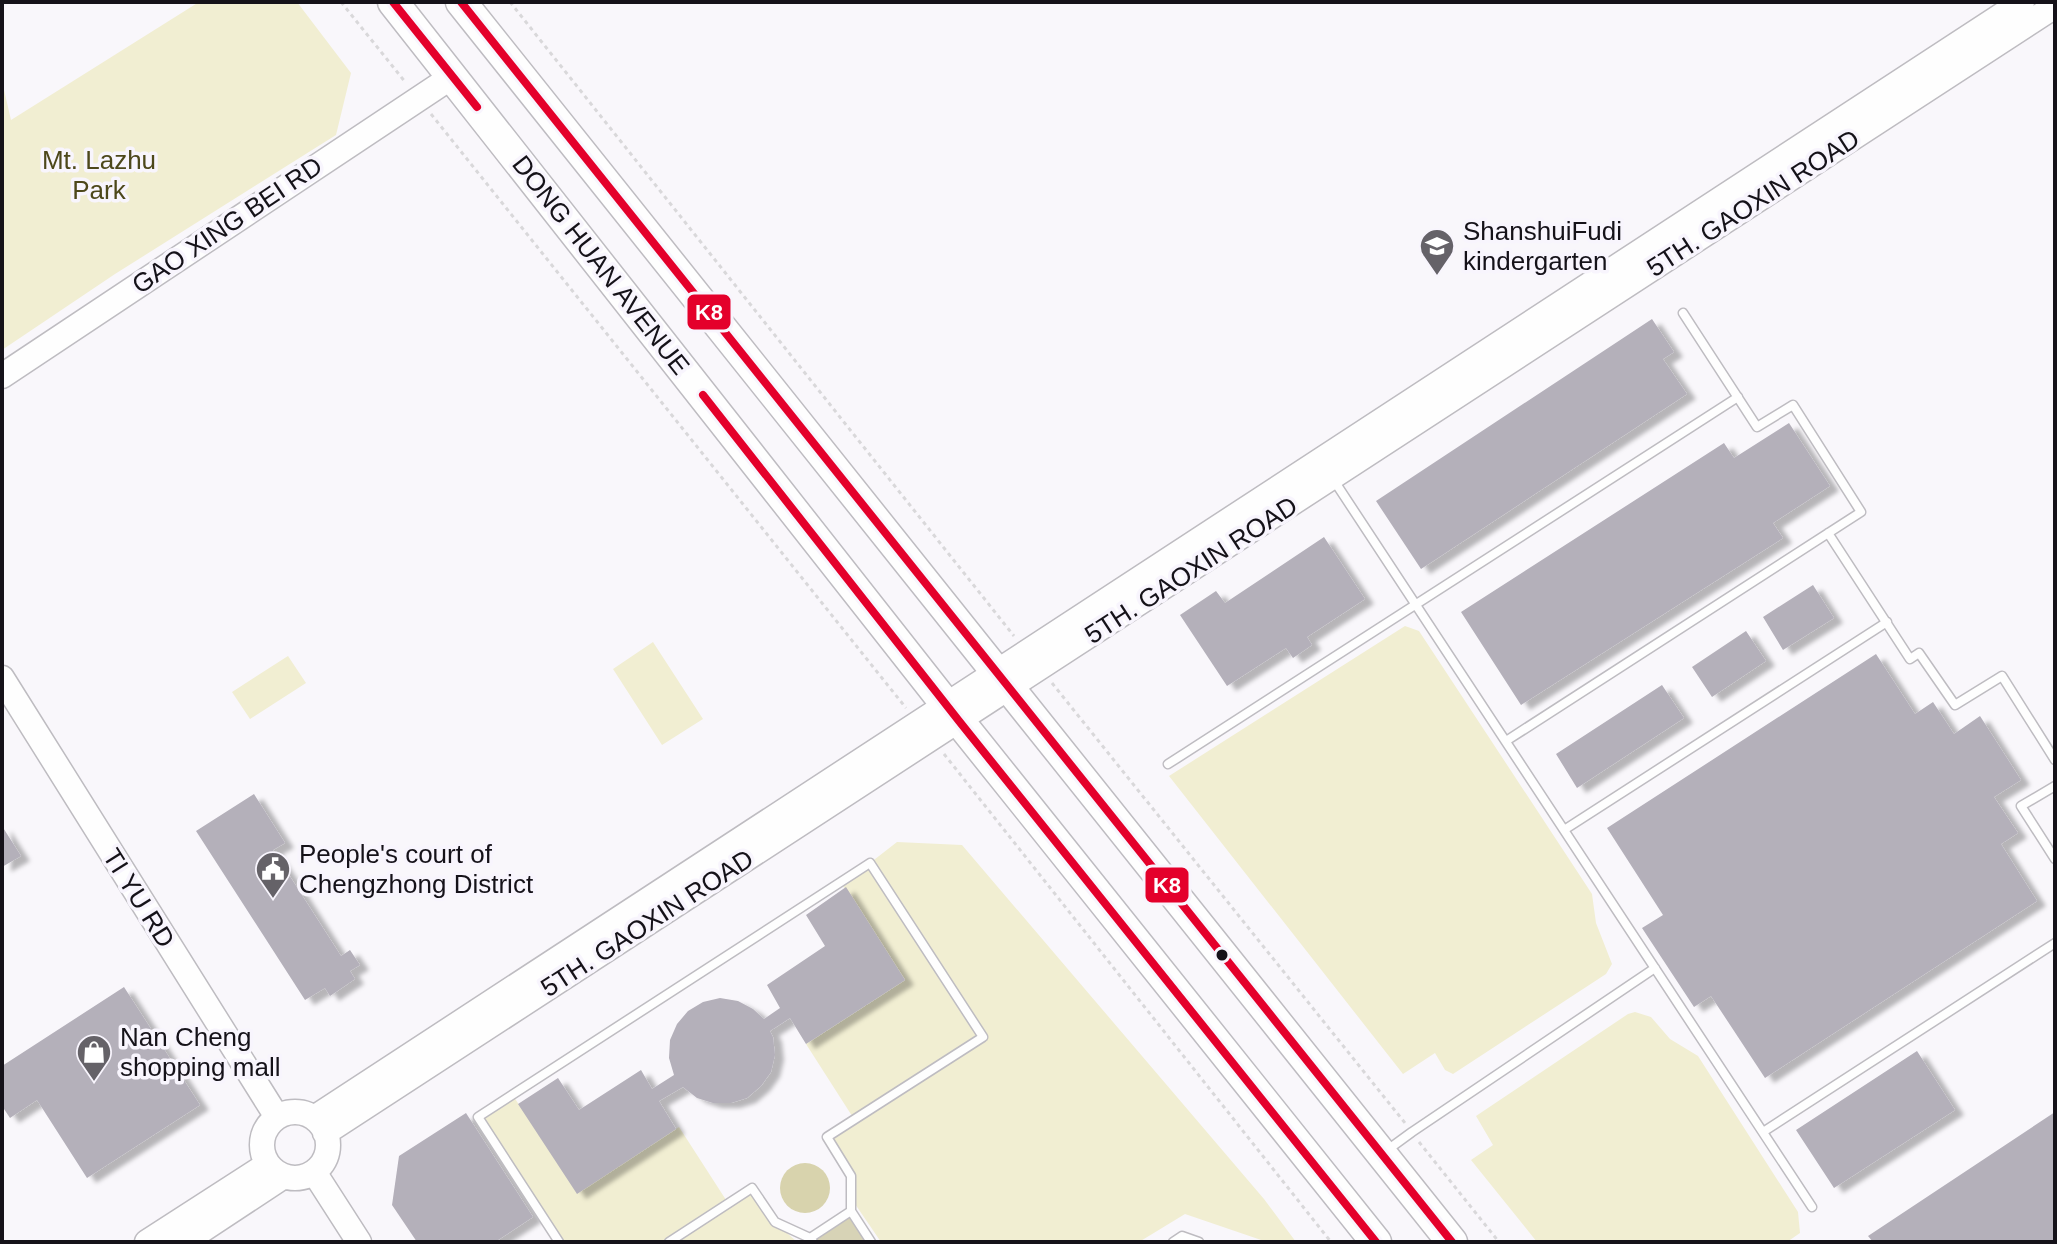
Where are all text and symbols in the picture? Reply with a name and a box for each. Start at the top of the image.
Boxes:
street label: 5TH. GAOXIN ROAD [1641,123,1865,283]
park label: Mt. Lazhu Park [42,145,156,205]
street label: GAO XING BEI RD [126,150,328,300]
street label: DONG HUAN AVENUE [506,150,696,380]
place label: ShanshuiFudi kindergarten [1463,216,1622,276]
school or university icon: ShanshuiFudi kindergarten [1418,227,1456,277]
line badge: K8 [686,293,732,331]
text: K8 [695,300,723,325]
street label: 5TH. GAOXIN ROAD [1079,490,1303,650]
place label: People's court of Chengzhong District [299,839,534,899]
street label: TI YU RD [97,843,181,953]
street label: 5TH. GAOXIN ROAD [535,843,759,1003]
public building icon: People's court of Chengzhong District [254,850,292,900]
line badge: K8 [1144,866,1190,904]
text: K8 [1153,873,1181,898]
unlabelled marker [1214,947,1230,963]
place label: Nan Cheng shopping mall [120,1022,280,1082]
shop icon: Nan Cheng shopping mall [75,1033,113,1083]

